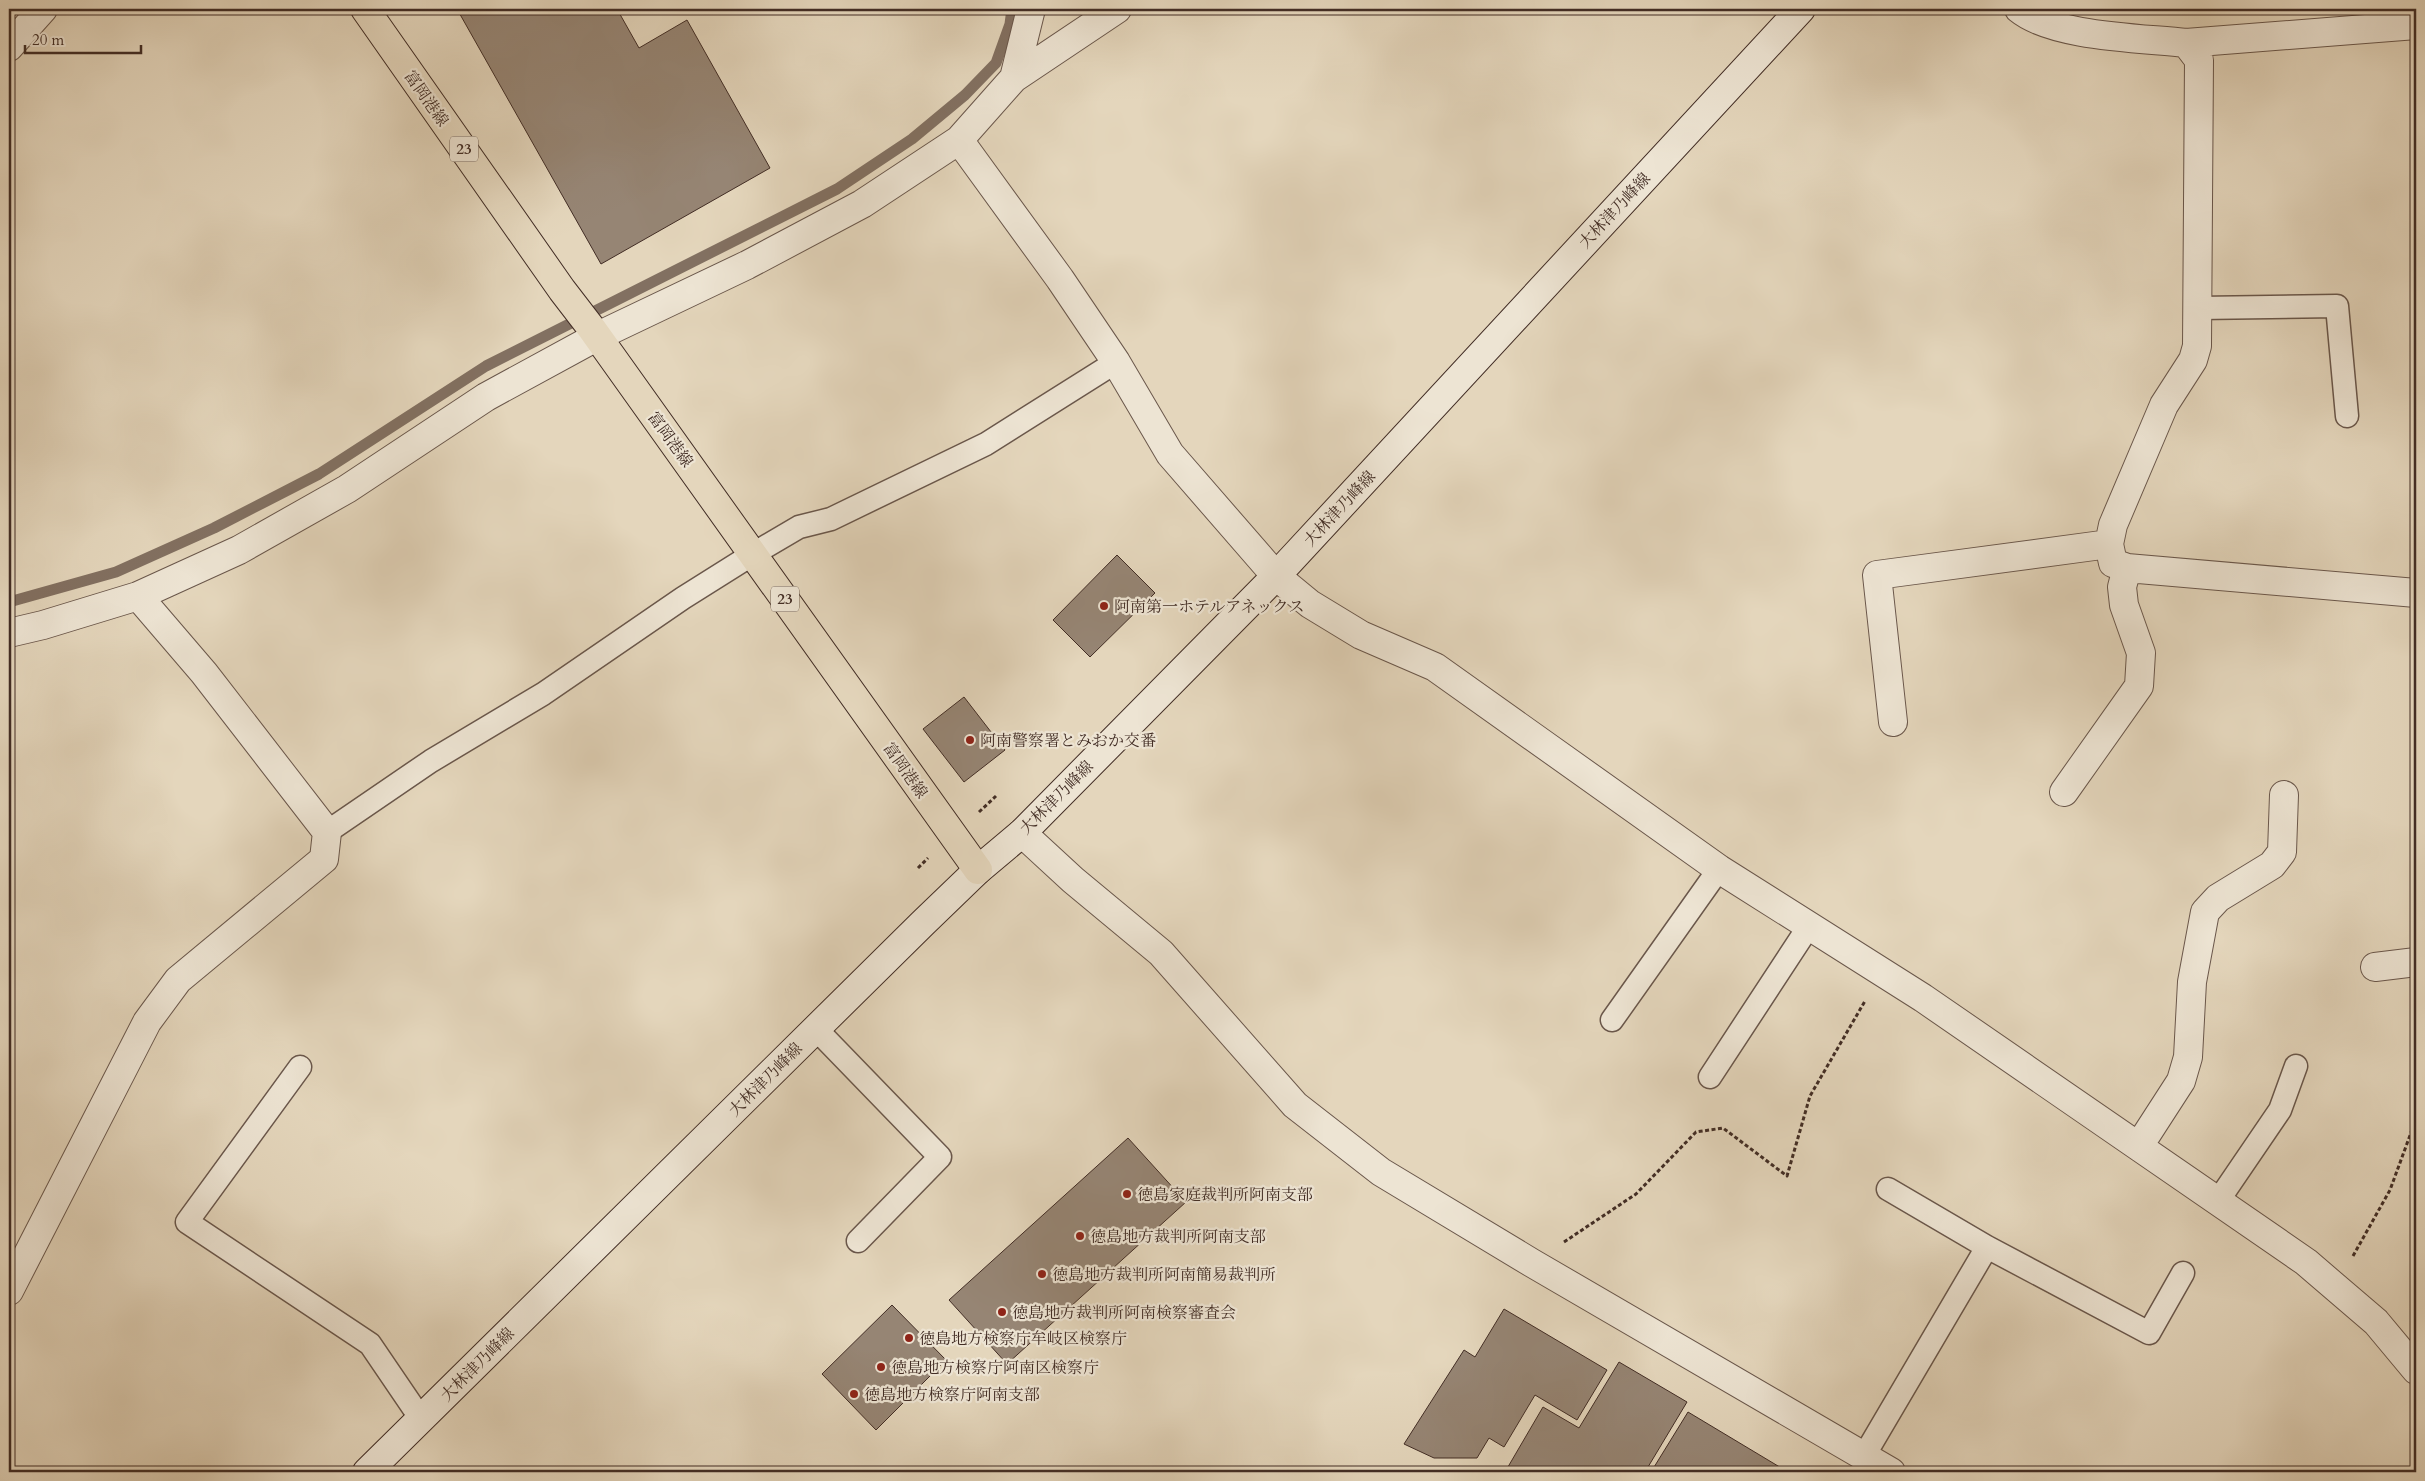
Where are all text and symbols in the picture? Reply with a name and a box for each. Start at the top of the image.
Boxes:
scale bar [25,22,141,54]
text: 20 m [32,30,64,50]
street label: 富岡港線 [399,66,454,131]
road number: 23 [450,136,478,162]
street label: 大林津乃峰線 [1574,168,1656,253]
street label: 富岡港線 [642,407,698,472]
street label: 大林津乃峰線 [1299,466,1381,551]
road number: 23 [771,586,799,612]
place label: 阿南第一ホテルアネックス [1114,596,1304,618]
marker: 阿南第一ホテルアネックス [1098,600,1110,612]
place label: 阿南警察署とみおか交番 [980,730,1156,752]
marker: 阿南警察署とみおか交番 [964,734,976,746]
street label: 富岡港線 [878,738,933,803]
street label: 大林津乃峰線 [1015,756,1098,839]
street label: 大林津乃峰線 [724,1038,807,1121]
place label: 徳島家庭裁判所阿南支部 [1137,1184,1313,1206]
marker: 徳島家庭裁判所阿南支部 [1121,1188,1133,1200]
place label: 徳島地方裁判所阿南支部 [1090,1226,1266,1248]
marker: 徳島地方裁判所阿南支部 [1074,1230,1086,1242]
place label: 徳島地方裁判所阿南簡易裁判所 [1052,1264,1276,1286]
marker: 徳島地方裁判所阿南簡易裁判所 [1036,1268,1048,1280]
place label: 徳島地方裁判所阿南検察審査会 [1012,1302,1236,1324]
marker: 徳島地方裁判所阿南検察審査会 [996,1306,1008,1318]
street label: 大林津乃峰線 [436,1323,519,1406]
place label: 徳島地方検察庁牟岐区検察庁 [919,1328,1127,1350]
marker: 徳島地方検察庁牟岐区検察庁 [903,1332,915,1344]
place label: 徳島地方検察庁阿南区検察庁 [891,1357,1099,1379]
marker: 徳島地方検察庁阿南区検察庁 [875,1361,887,1373]
place label: 徳島地方検察庁阿南支部 [864,1384,1040,1406]
marker: 徳島地方検察庁阿南支部 [848,1388,860,1400]

